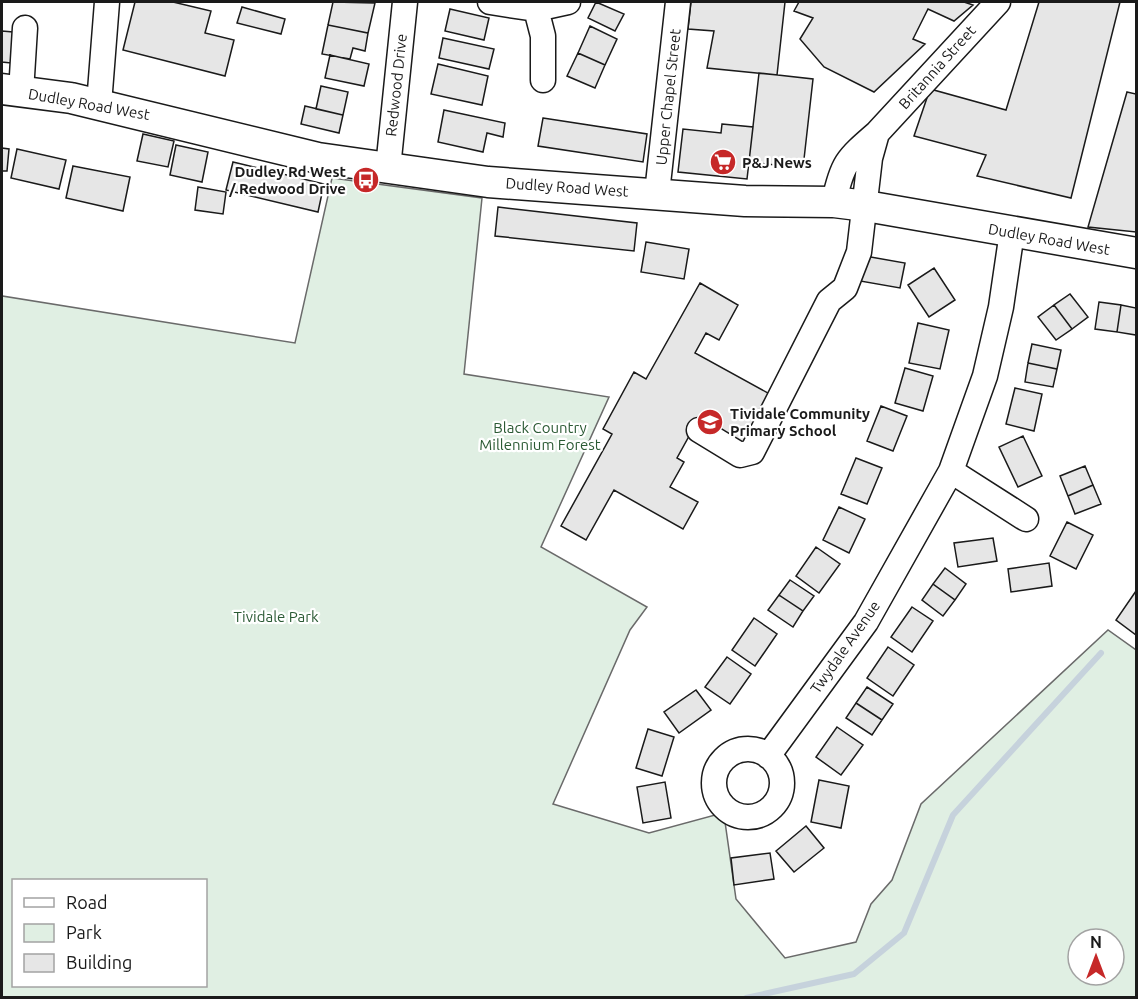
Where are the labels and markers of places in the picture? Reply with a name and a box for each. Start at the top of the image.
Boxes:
supermarket icon: P&J News [708,147,738,177]
place label: P&J News [742,154,812,171]
place label: Dudley Rd West / Redwood Drive [228,163,347,197]
bus stop icon: Dudley Rd West / Redwood Drive [351,165,381,195]
place label: Tividale Community Primary School [730,405,870,439]
school or university icon: Tividale Community Primary School [695,407,725,437]

